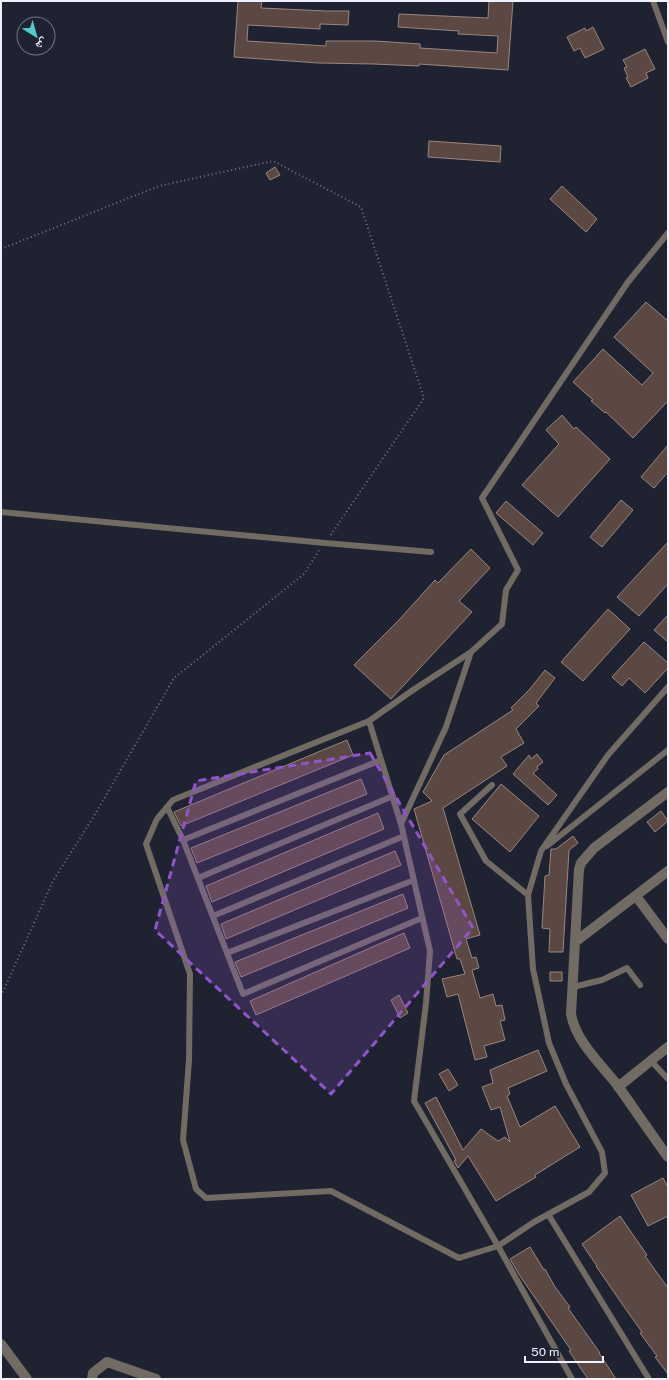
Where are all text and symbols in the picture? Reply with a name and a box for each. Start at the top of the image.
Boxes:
north arrow [16,16,56,56]
text: ش [32,34,50,52]
scale bar [525,1338,603,1364]
text: 50 m [531,1345,559,1359]

